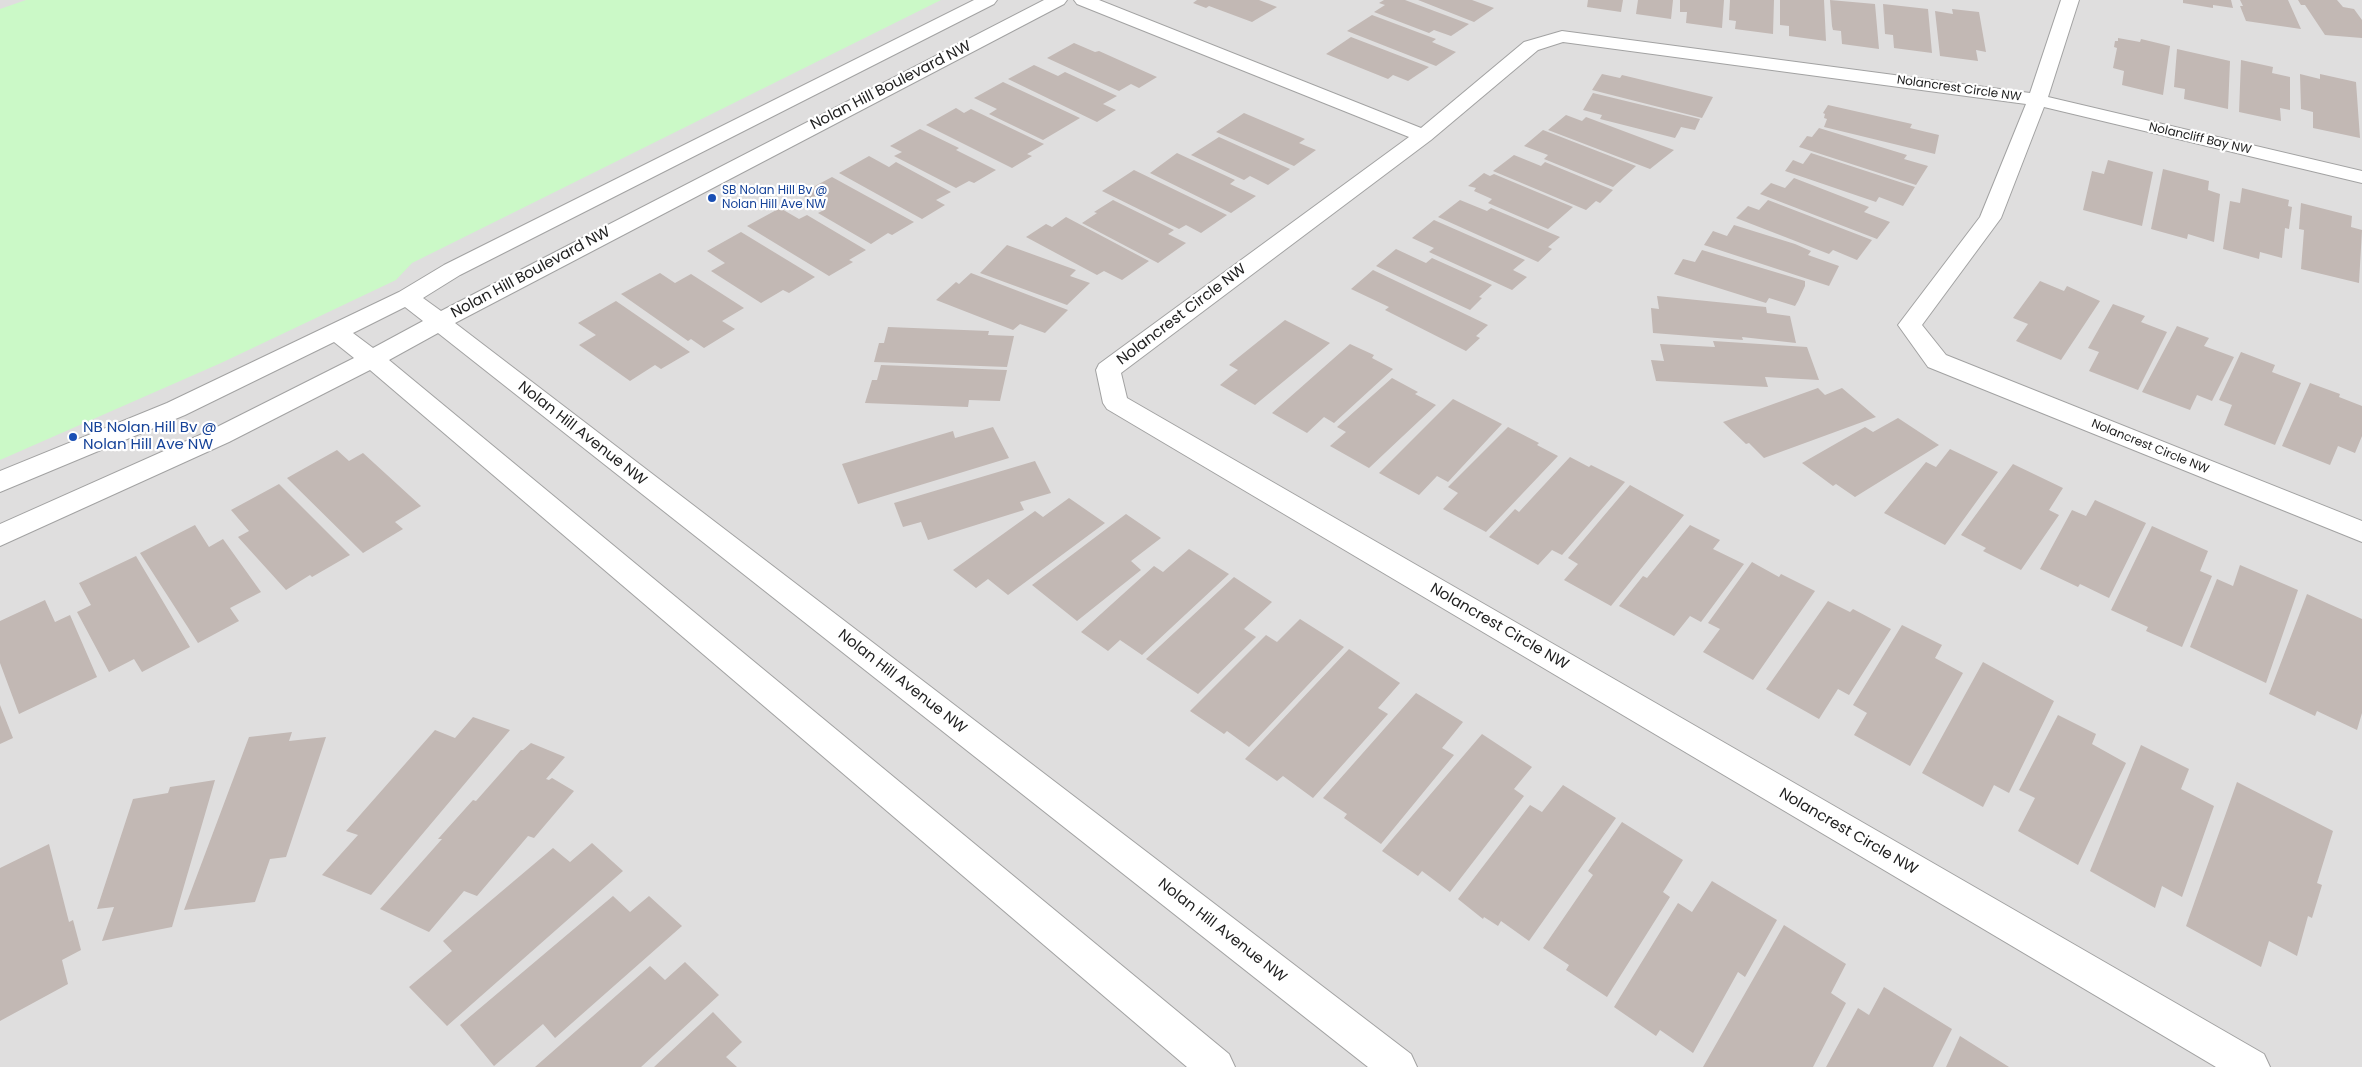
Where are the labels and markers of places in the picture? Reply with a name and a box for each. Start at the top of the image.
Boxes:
place label: SB Nolan Hill Bv @ Nolan Hill Ave NW [722,184,827,212]
marker: SB Nolan Hill Bv @ Nolan Hill Ave NW [706,192,718,204]
place label: NB Nolan Hill Bv @ Nolan Hill Ave NW [83,419,217,454]
marker: NB Nolan Hill Bv @ Nolan Hill Ave NW [67,431,79,443]

